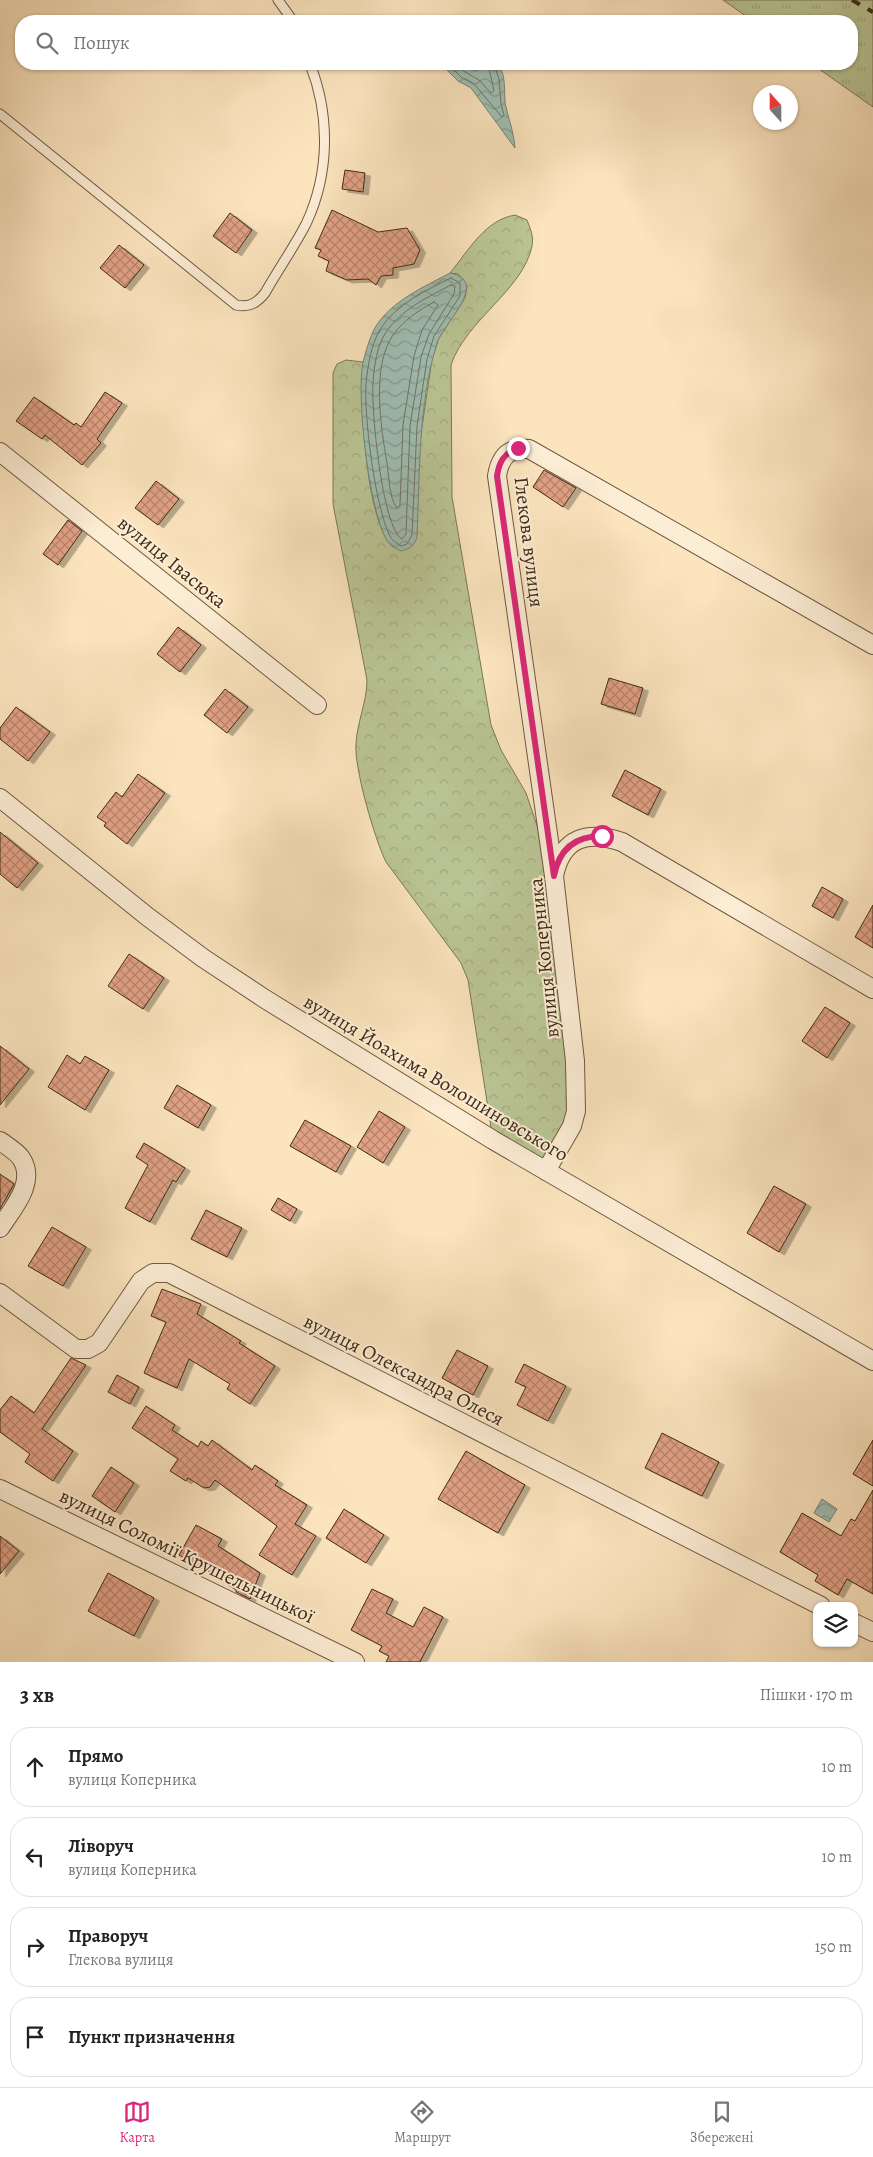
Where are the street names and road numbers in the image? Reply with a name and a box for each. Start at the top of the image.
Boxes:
street label: Глекова вулиця [508,475,550,609]
street label: вулиця Івасюка [112,510,233,615]
street label: вулиця Коперника [522,876,566,1039]
street label: вулиця Йоахима Волошиновського [299,988,573,1168]
street label: вулиця Олександра Олеся [299,1308,509,1432]
street label: вулиця Соломії Крушельницької [55,1482,319,1630]

